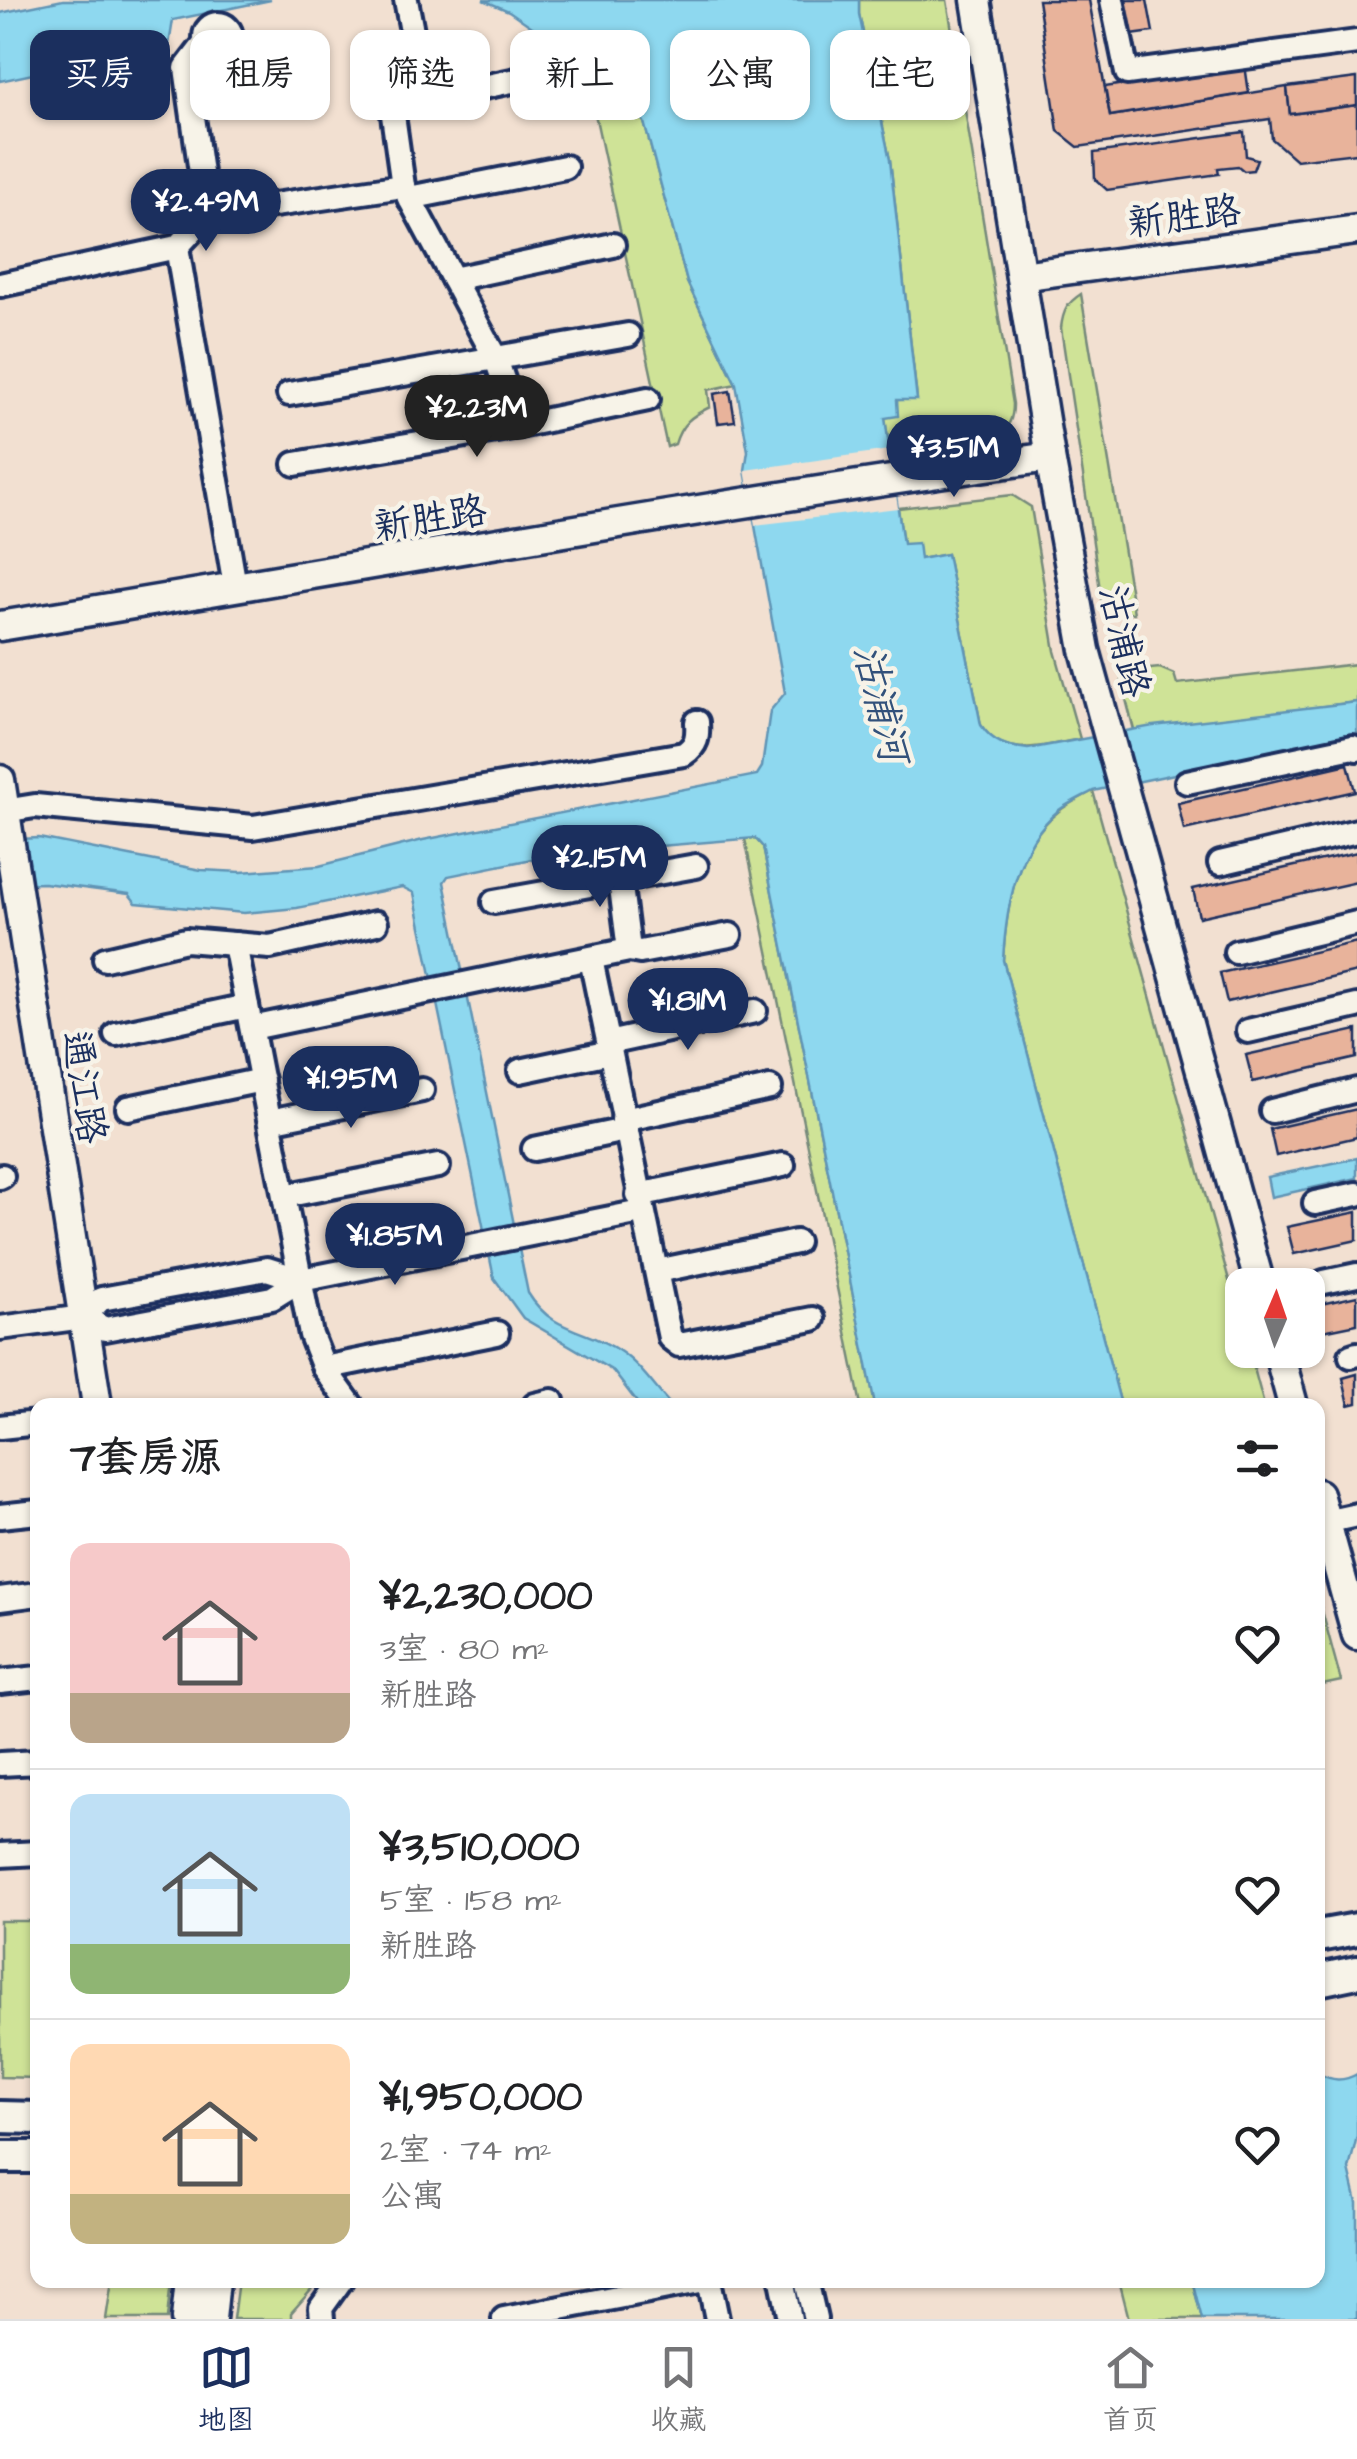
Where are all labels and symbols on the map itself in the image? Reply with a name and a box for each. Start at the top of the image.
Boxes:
pin: ¥2.49M [125,169,287,254]
street label: 新胜路 [1124,185,1244,251]
pin: ¥2.23M [396,375,558,460]
pin: ¥3.51M [873,415,1035,500]
street label: 新胜路 [370,485,491,555]
street label: 沽浦路 [1085,580,1161,703]
water label: 沽浦河 [838,639,922,774]
pin: ¥2.15M [519,825,681,910]
pin: ¥1.81M [607,968,769,1053]
street label: 通江路 [48,1027,118,1148]
pin: ¥1.95M [270,1046,432,1131]
pin: ¥1.85M [314,1203,476,1288]
north arrow [1225,1268,1325,1368]

